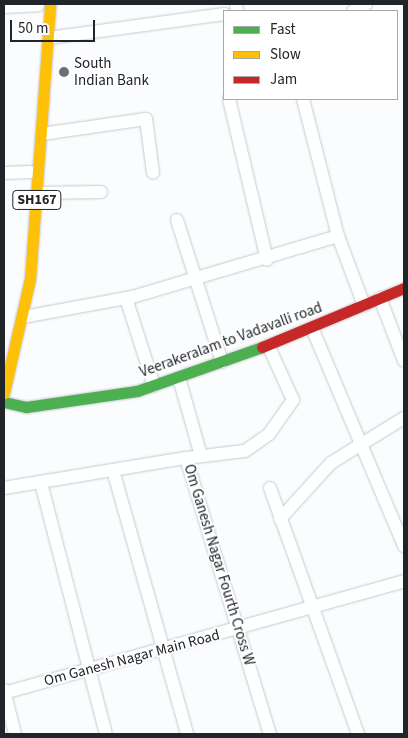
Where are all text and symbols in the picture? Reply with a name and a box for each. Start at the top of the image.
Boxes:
scale bar [12,10,98,42]
legend [223,10,398,100]
text: 50 m [18,18,48,39]
text: Fast [270,19,296,40]
text: Slow [270,44,301,65]
place label: South Indian Bank [74,54,149,89]
marker: South Indian Bank [58,66,70,78]
text: Jam [270,69,297,90]
road number: SH167 [12,188,62,212]
street label: Veerakeralam to Vadavalli road [137,299,325,381]
street label: Om Ganesh Nagar Fourth Cross W [180,462,258,668]
street label: Om Ganesh Nagar Main Road [42,626,222,690]

